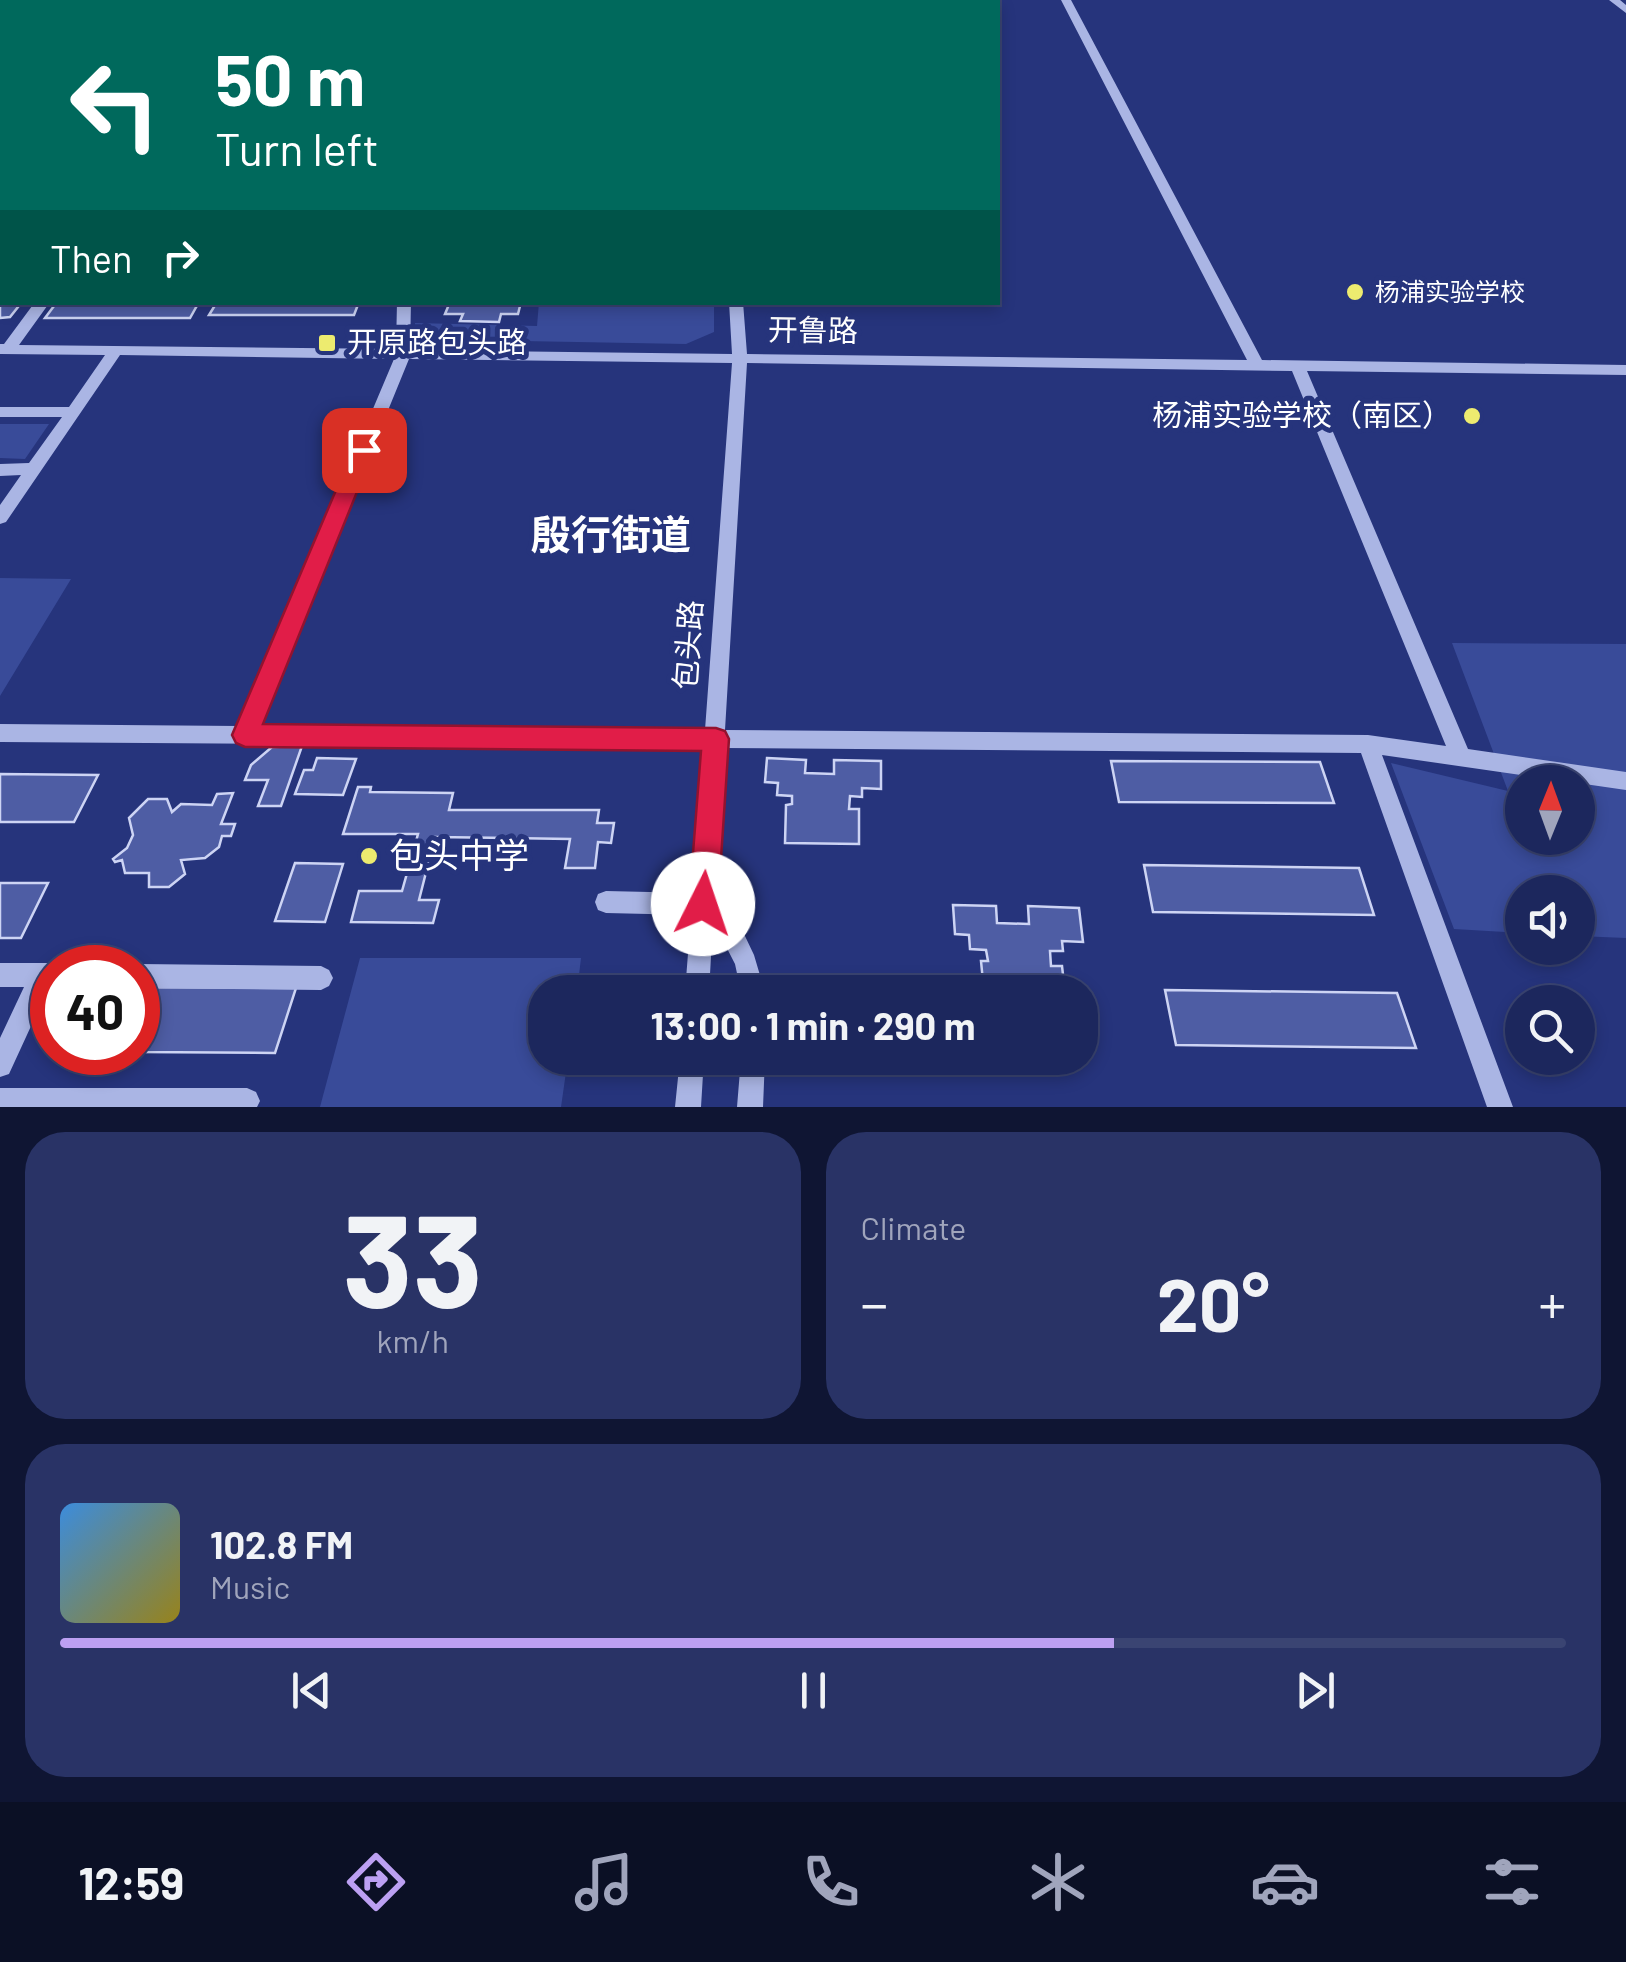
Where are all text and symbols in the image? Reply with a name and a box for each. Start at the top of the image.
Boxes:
text: 50 m [215,36,365,120]
icon: left [50,40,180,170]
text: Turn left [215,121,379,175]
icon: right [153,230,208,285]
text: Then [50,235,133,281]
place label: 杨浦实验学校 [1375,276,1525,306]
marker: 杨浦实验学校 [1344,281,1366,303]
street label: 开鲁路 [768,310,858,348]
place label: 开原路包头路 [347,323,527,359]
marker: 开原路包头路 [316,332,338,354]
place label: 杨浦实验学校（南区） [1152,396,1452,432]
marker: 杨浦实验学校（南区） [1461,405,1483,427]
pin [322,408,407,493]
icon: arrive [337,423,392,478]
district label: 殷行街道 [531,509,691,557]
street label: 包头路 [666,599,708,691]
north arrow [1505,765,1595,855]
map controls [1505,765,1595,1075]
place label: 包头中学 [389,833,529,875]
marker: 包头中学 [358,845,380,867]
position arrow [651,852,755,956]
button: sound [1505,875,1595,965]
speed limit sign: 40 [30,945,160,1075]
button: search [1505,985,1595,1075]
text: 13:00 · 1 min · 290 m [650,1002,976,1048]
text: 33 [343,1178,483,1334]
text: Climate [861,1208,966,1246]
text: 20° [1157,1257,1270,1347]
text: − [861,1269,888,1335]
text: + [1538,1269,1566,1335]
text: km/h [377,1321,449,1359]
text: 102.8 FM [210,1521,353,1567]
text: Music [210,1567,290,1605]
icon: previous [284,1663,339,1718]
icon: pause [786,1663,841,1718]
icon: next [1288,1663,1343,1718]
icon: directions [341,1847,411,1917]
icon: music [569,1847,639,1917]
icon: phone [796,1847,866,1917]
icon: climate [1023,1847,1093,1917]
icon: car [1250,1847,1320,1917]
icon: filters [1477,1847,1547,1917]
text: 12:59 [79,1855,184,1909]

